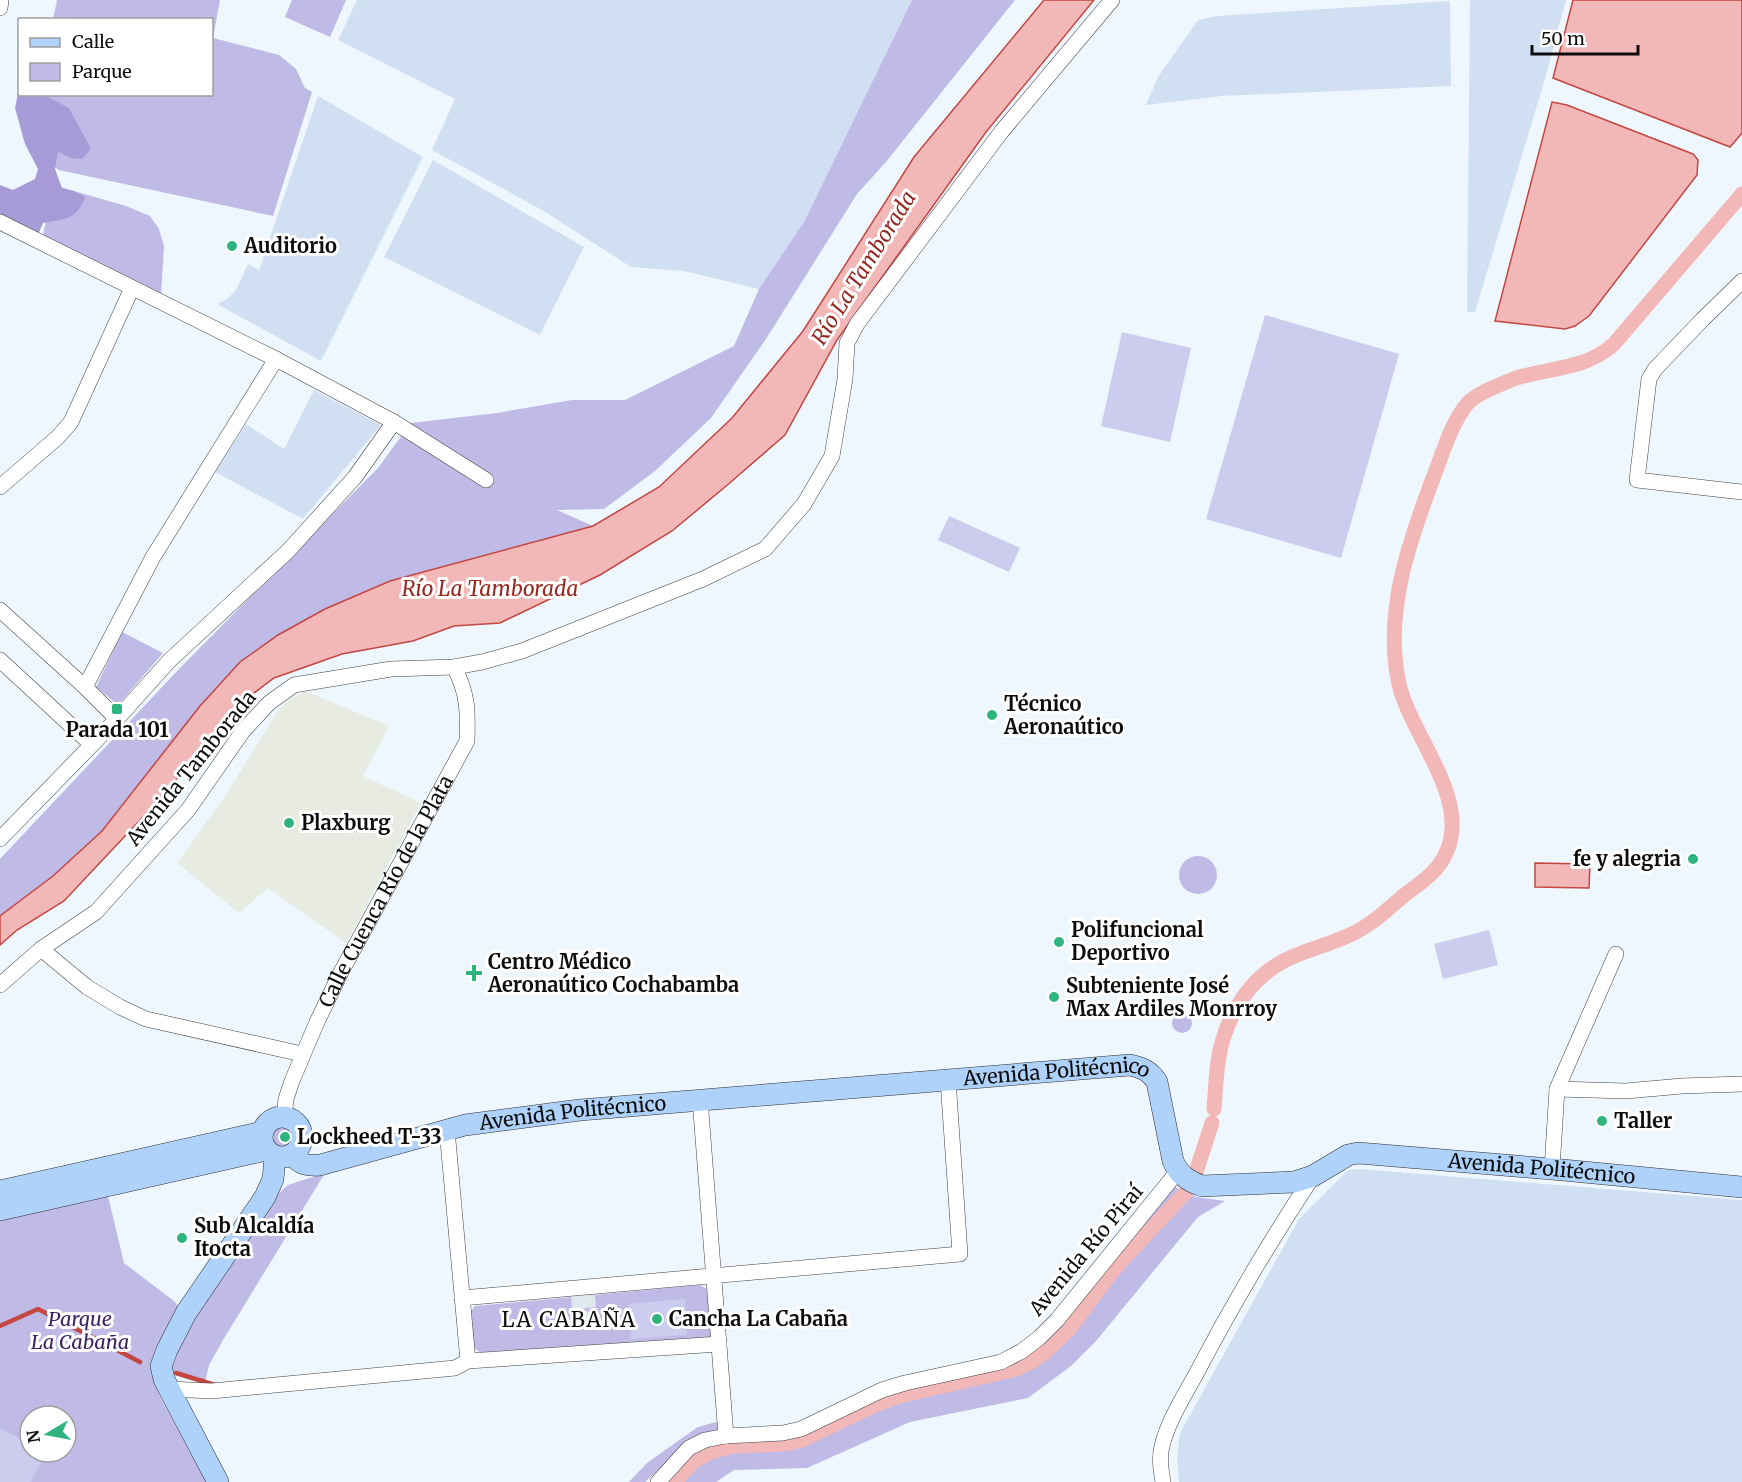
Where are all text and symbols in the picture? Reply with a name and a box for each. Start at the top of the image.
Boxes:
legend [18,18,213,96]
scale bar [1532,18,1638,56]
text: 50 m [1541,27,1585,50]
text: Calle [72,30,114,53]
text: Parque [72,60,132,83]
water label: Río La Tamborada [805,186,922,350]
place label: Auditorio [243,233,337,258]
marker: Auditorio [225,239,239,253]
water label: Río La Tamborada [402,575,578,602]
street label: Avenida Tamborada [120,685,261,851]
place label: Técnico Aeronaútico [1003,691,1124,739]
marker: Parada 101 [110,702,124,716]
marker: Técnico Aeronaútico [985,708,999,722]
place label: Parada 101 [66,717,168,742]
street label: Calle Cuenca Río de la Plata [313,770,458,1011]
place label: Plaxburg [301,810,391,835]
marker: Plaxburg [282,816,296,830]
place label: fe y alegria [1573,846,1681,871]
marker: fe y alegria [1686,852,1700,866]
place label: Polifuncional Deportivo [1071,917,1204,965]
marker: Polifuncional Deportivo [1052,935,1066,949]
place label: Centro Médico Aeronaútico Cochabamba [487,949,739,997]
marker: Centro Médico Aeronaútico Cochabamba [465,964,483,982]
place label: Subteniente José Max Ardiles Monrroy [1066,973,1277,1021]
marker: Subteniente José Max Ardiles Monrroy [1047,990,1061,1004]
street label: Avenida Politécnico [961,1052,1155,1091]
street label: Avenida Politécnico [477,1090,667,1135]
place label: Taller [1614,1108,1672,1133]
marker: Taller [1595,1114,1609,1128]
place label: Lockheed T-33 [297,1124,442,1149]
marker: Lockheed T-33 [278,1130,292,1144]
street label: Avenida Politécnico [1446,1147,1637,1189]
street label: Avenida Río Piraí [1023,1178,1148,1321]
place label: Sub Alcaldía Itocta [194,1213,315,1261]
marker: Sub Alcaldía Itocta [175,1231,189,1245]
park label: Parque La Cabaña [31,1306,129,1354]
district label: LA CABAÑA [501,1306,637,1333]
place label: Cancha La Cabaña [669,1306,848,1331]
marker: Cancha La Cabaña [650,1312,664,1326]
north arrow [18,1404,78,1464]
text: N [22,1428,44,1445]

